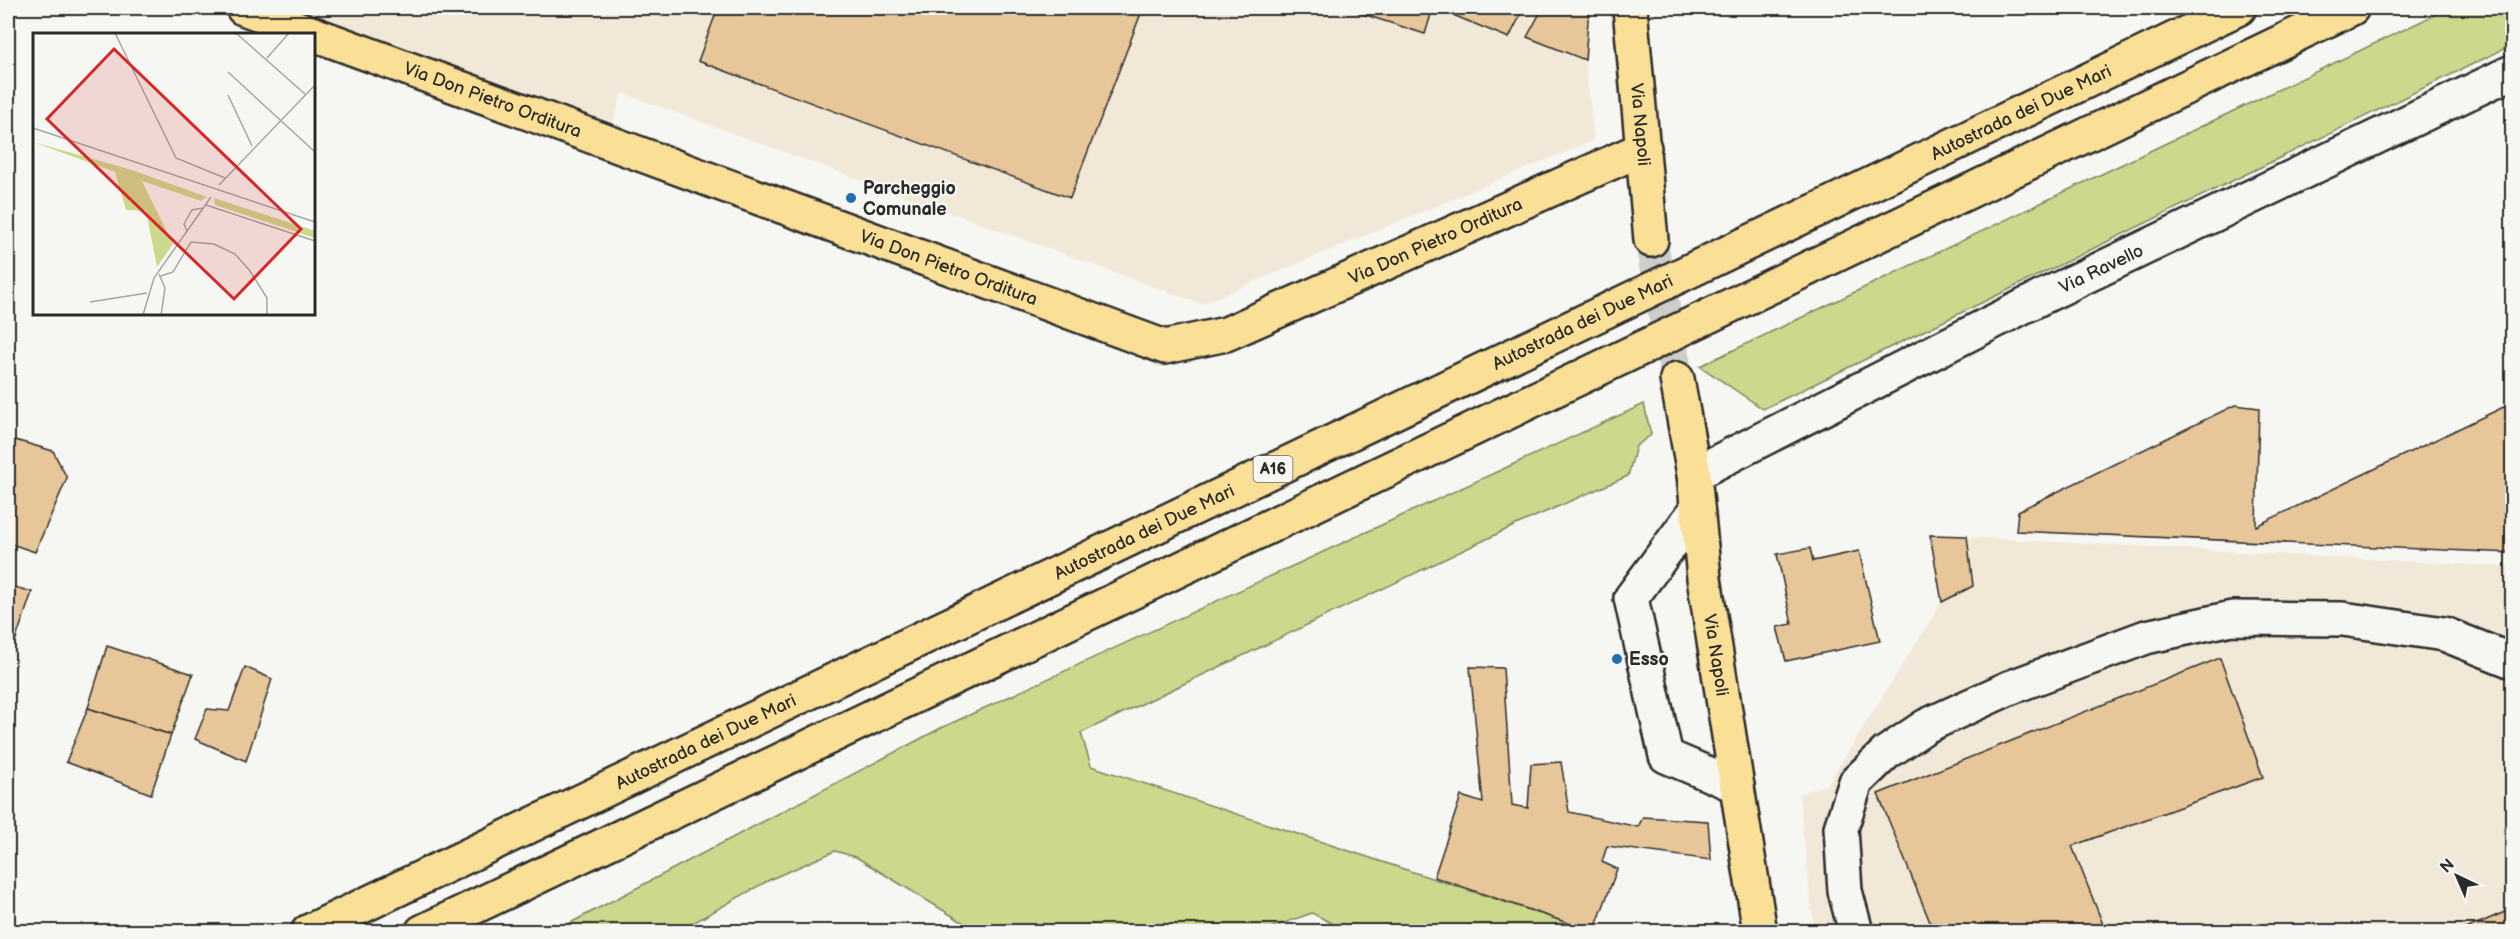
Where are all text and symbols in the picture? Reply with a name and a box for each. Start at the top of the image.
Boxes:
inset map [33,33,315,315]
street label: Via Don Pietro Orditura [401,58,584,142]
street label: Autostrada dei Due Mari [1927,60,2115,164]
street label: Via Napoli [1626,82,1655,167]
place label: Parcheggio Comunale [863,178,956,220]
marker: Parcheggio Comunale [844,191,858,205]
street label: Via Don Pietro Orditura [1345,193,1526,289]
street label: Via Don Pietro Orditura [857,225,1041,310]
street label: Via Ravello [2056,240,2147,298]
street label: Autostrada dei Due Mari [1489,270,1676,374]
road number: A16 [1254,456,1292,482]
street label: Autostrada dei Due Mari [1051,480,1238,584]
street label: Via Napoli [1699,612,1733,698]
place label: Esso [1629,649,1669,670]
marker: Esso [1610,652,1624,666]
street label: Autostrada dei Due Mari [612,690,799,794]
north arrow [2427,846,2487,906]
text: N [2437,855,2459,877]

